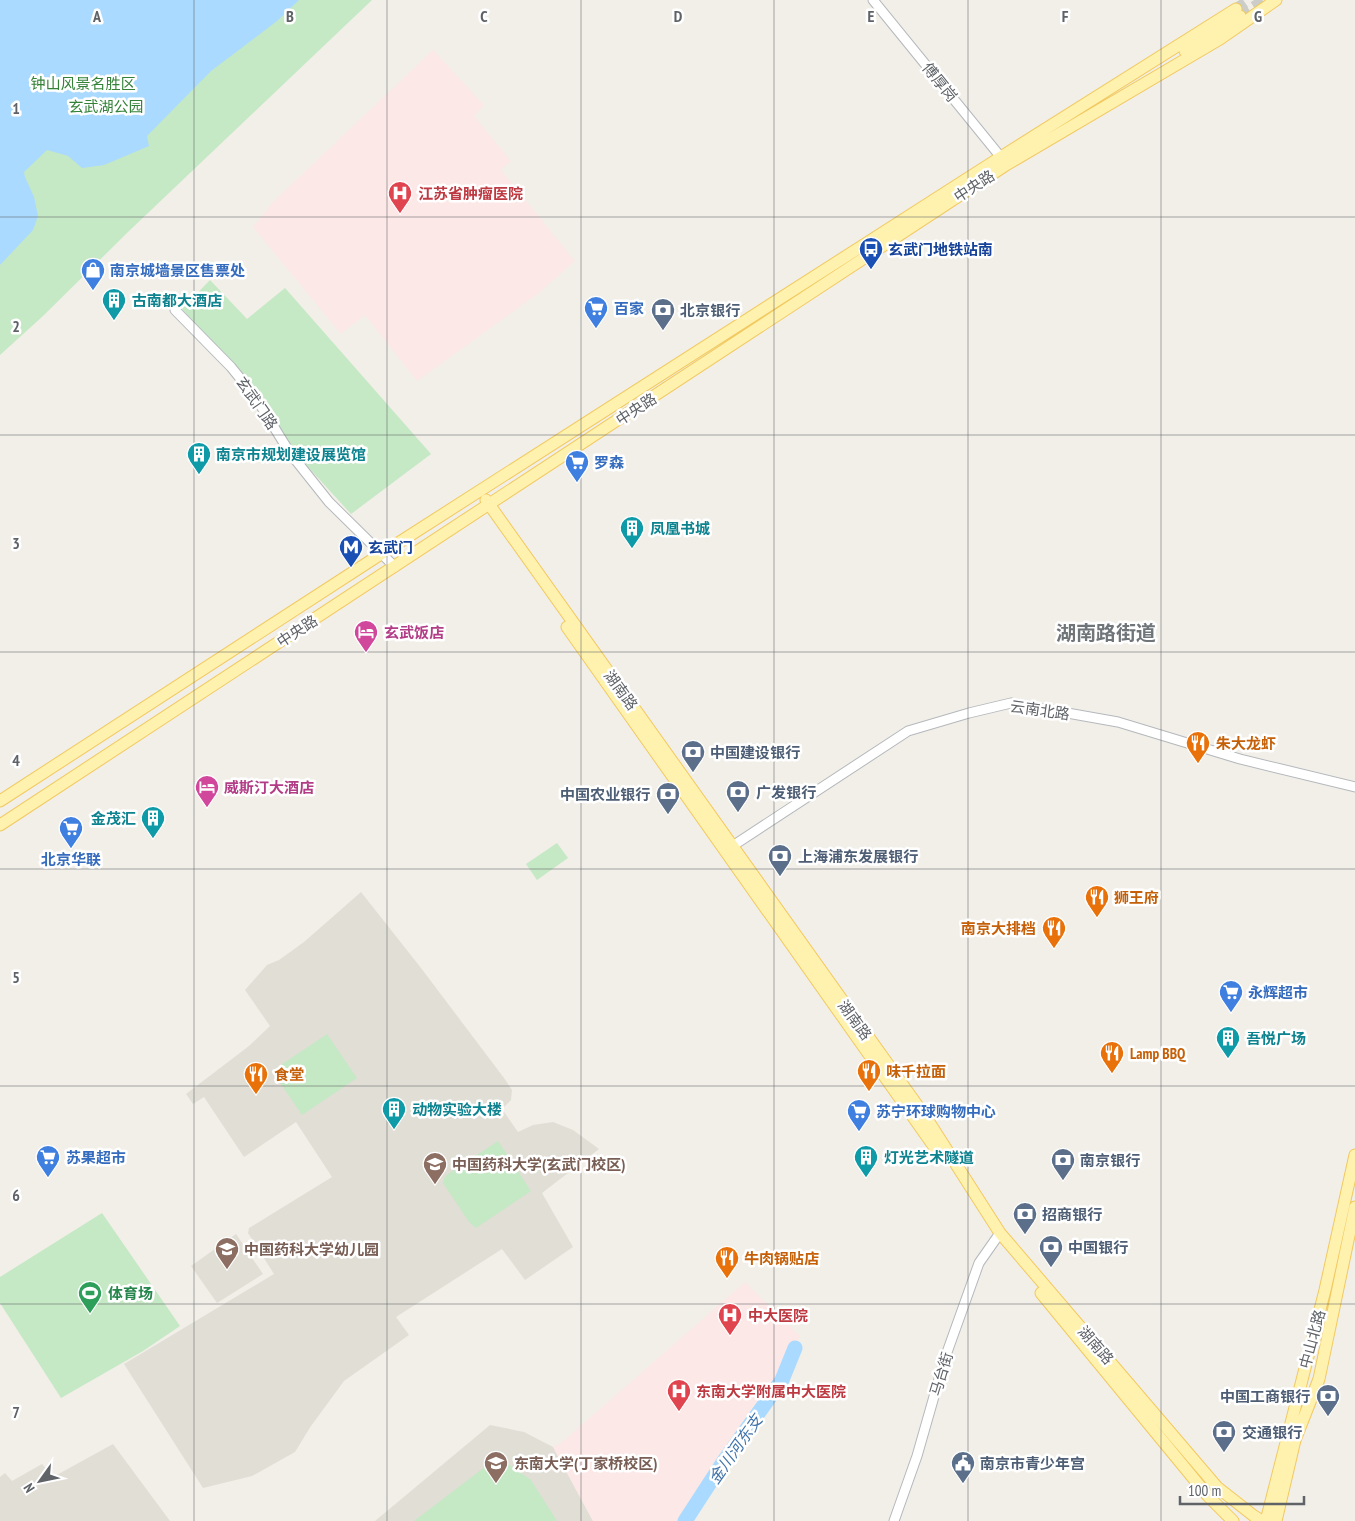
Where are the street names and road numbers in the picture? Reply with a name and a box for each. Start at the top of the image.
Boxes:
street label: 傅厚岗 [918,59,962,105]
street label: 中央路 [950,166,998,206]
street label: 玄武门路 [232,373,282,433]
street label: 中央路 [612,389,660,429]
street label: 中央路 [273,611,321,651]
street label: 湖南路 [600,666,642,714]
street label: 云南北路 [1009,696,1071,724]
street label: 湖南路 [834,996,876,1044]
street label: 中山北路 [1295,1308,1329,1370]
street label: 湖南路 [1074,1322,1118,1368]
street label: 马台街 [925,1350,957,1398]

